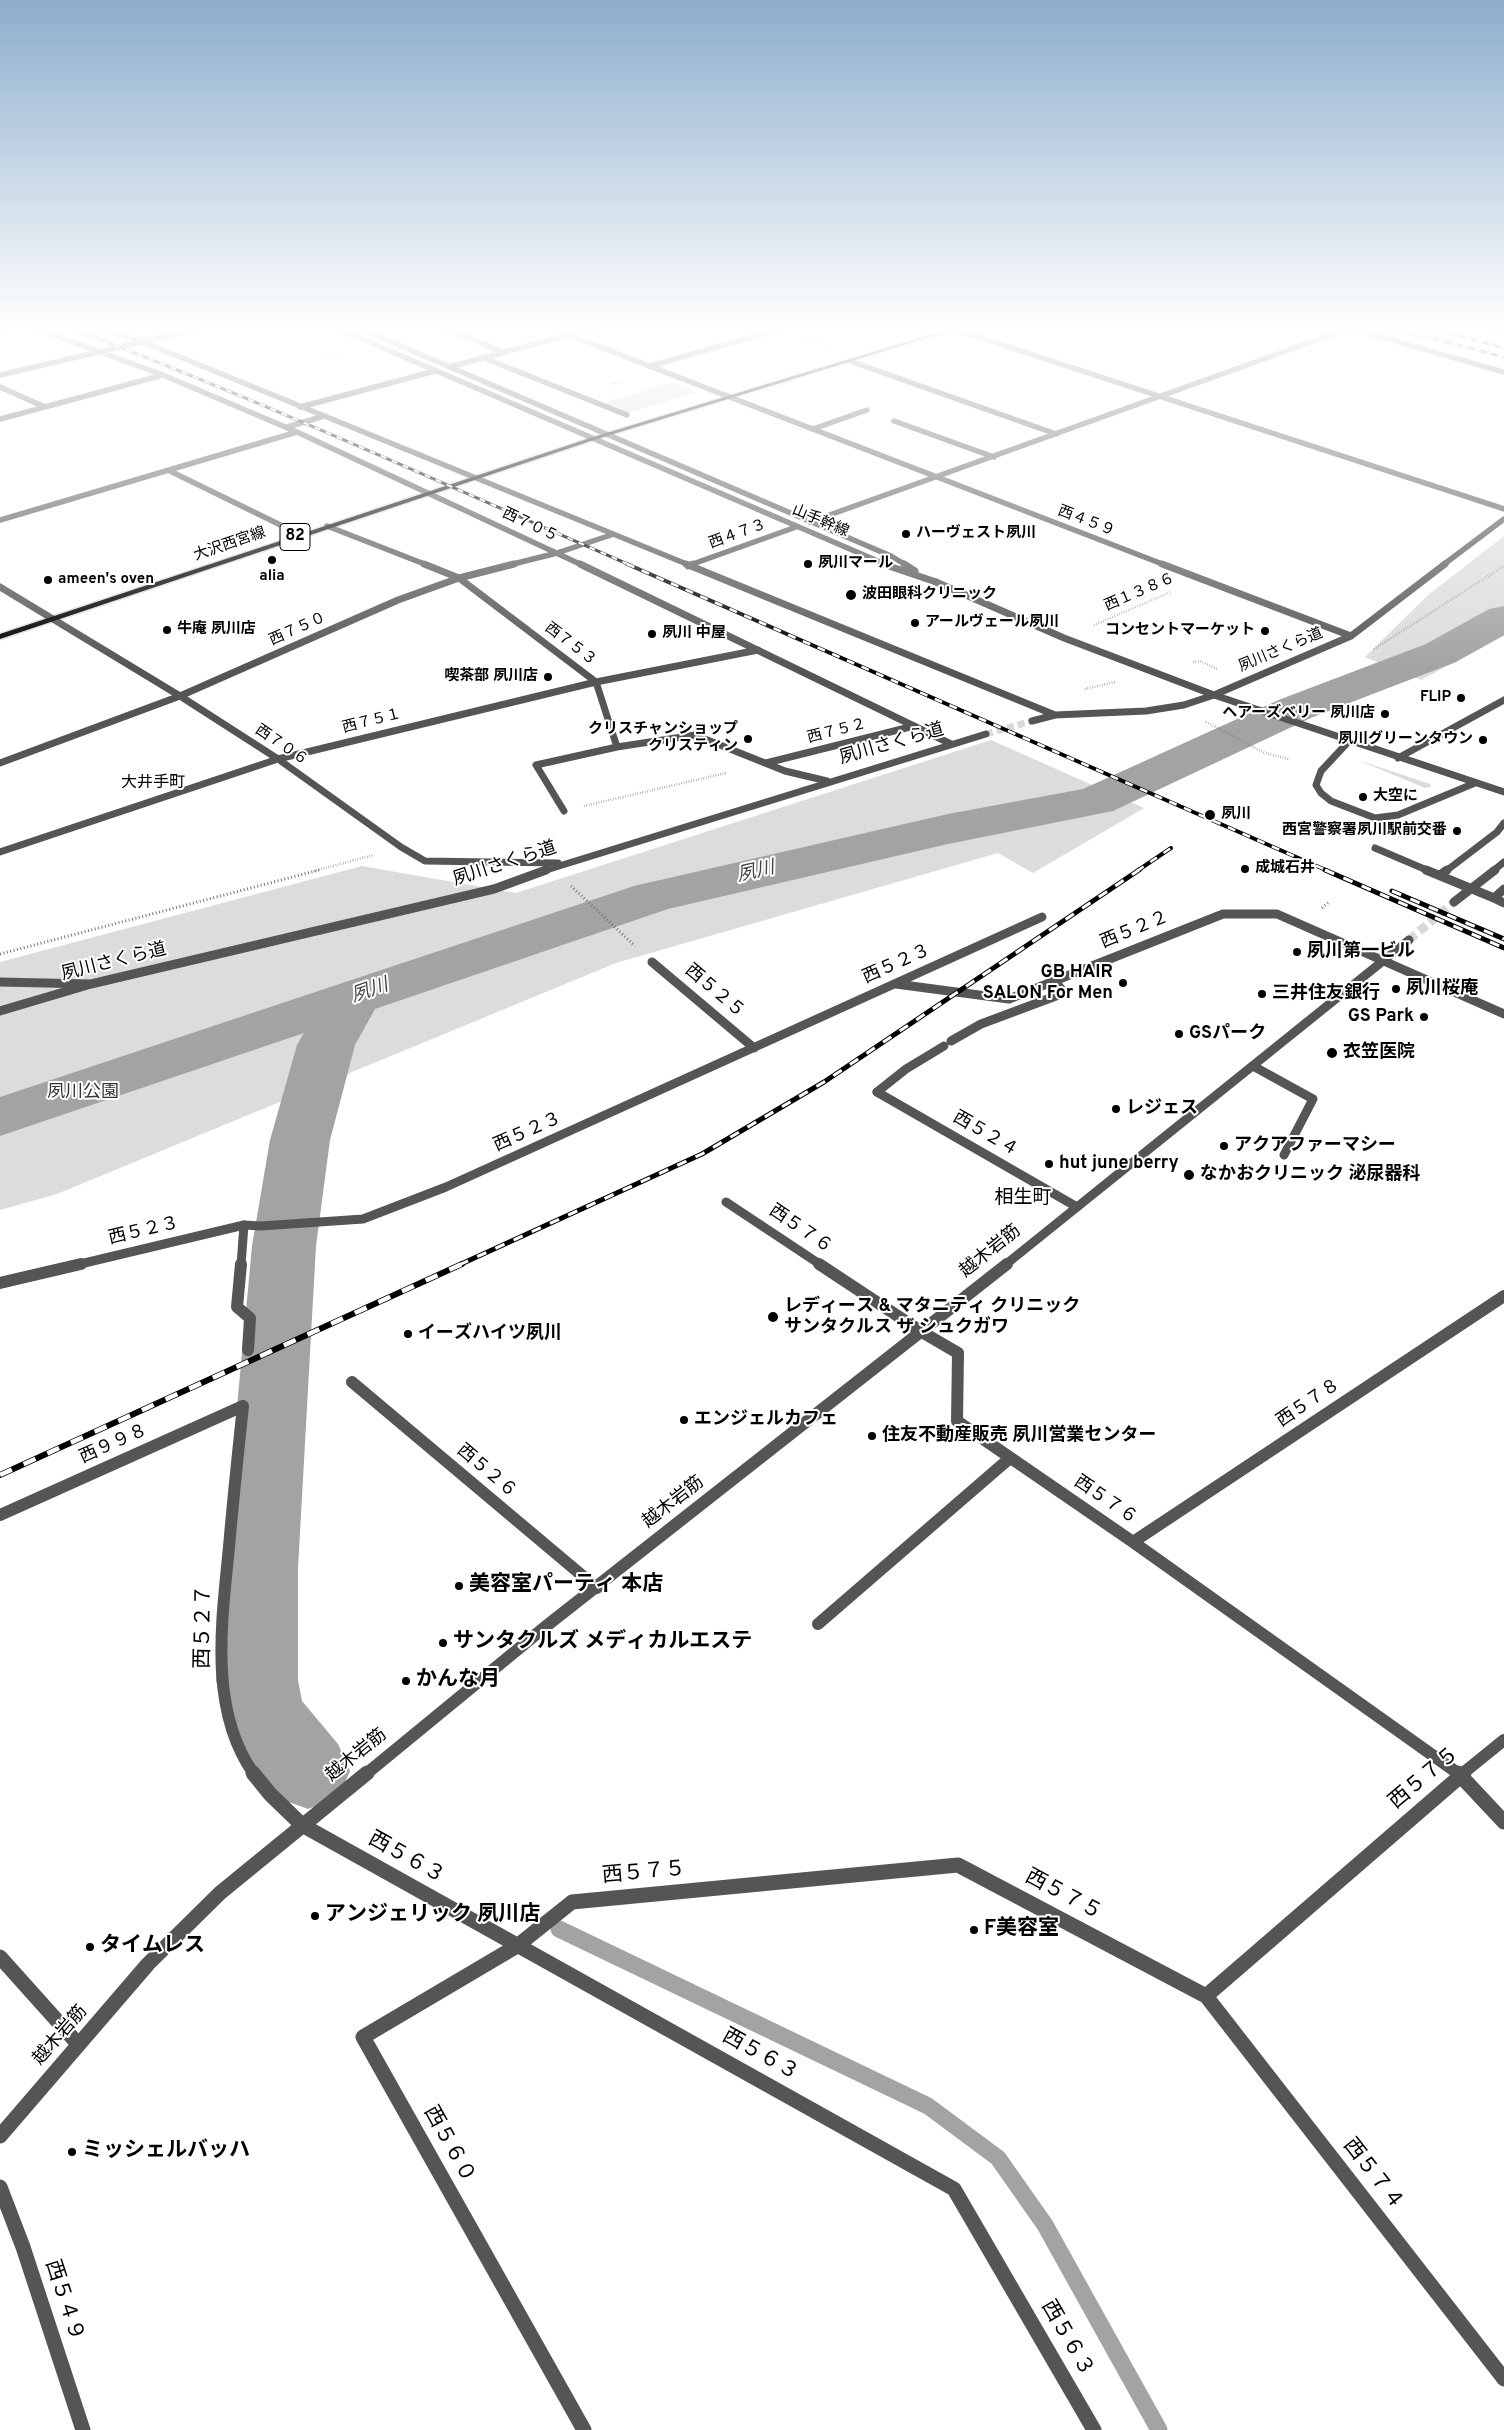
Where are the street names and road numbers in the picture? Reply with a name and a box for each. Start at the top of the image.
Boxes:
street label: 山手幹線 [789,502,851,542]
street label: 西４５９ [1055,503,1117,541]
street label: 西７０５ [499,505,561,547]
street label: 西４７３ [707,516,769,554]
street label: 大沢西宮線 [192,524,268,566]
road number: 82 [280,524,310,550]
street label: 西１３８６ [1102,570,1178,616]
street label: 西７５０ [267,610,329,650]
street label: 西７５３ [541,620,599,670]
street label: 夙川さくら道 [1236,625,1326,677]
street label: 西７５１ [341,706,403,738]
street label: 西７５２ [806,716,868,748]
street label: 夙川さくら道 [837,720,947,770]
street label: 西７０６ [251,722,311,770]
street label: 夙川さくら道 [450,838,560,892]
street label: 西５２２ [1098,908,1172,954]
street label: 夙川さくら道 [59,939,169,987]
street label: 西５２３ [860,940,934,990]
street label: 西５２５ [679,961,749,1023]
street label: 西５２３ [491,1108,565,1158]
street label: 西５２４ [948,1108,1022,1162]
street label: 西５７６ [764,1201,836,1259]
street label: 西５２３ [106,1213,182,1251]
street label: 越木岩筋 [956,1221,1026,1283]
street label: 西５７８ [1273,1375,1345,1433]
street label: 西９９８ [77,1420,151,1470]
street label: 西５２６ [451,1441,521,1503]
street label: 越木岩筋 [639,1472,709,1534]
street label: 西５７６ [1069,1472,1141,1530]
street label: 西５２７ [192,1585,218,1669]
street label: 越木岩筋 [322,1725,392,1787]
street label: 西５７５ [1385,1742,1465,1816]
street label: 西５６３ [363,1828,449,1890]
street label: 西５７５ [601,1858,687,1890]
street label: 西５７５ [1020,1865,1106,1927]
street label: 越木岩筋 [29,2002,93,2070]
street label: 西５６３ [717,2025,803,2087]
street label: 西５６０ [417,2102,479,2188]
street label: 西５７４ [1336,2134,1408,2216]
street label: 西５４９ [38,2257,88,2345]
street label: 西５６３ [1034,2296,1098,2382]

